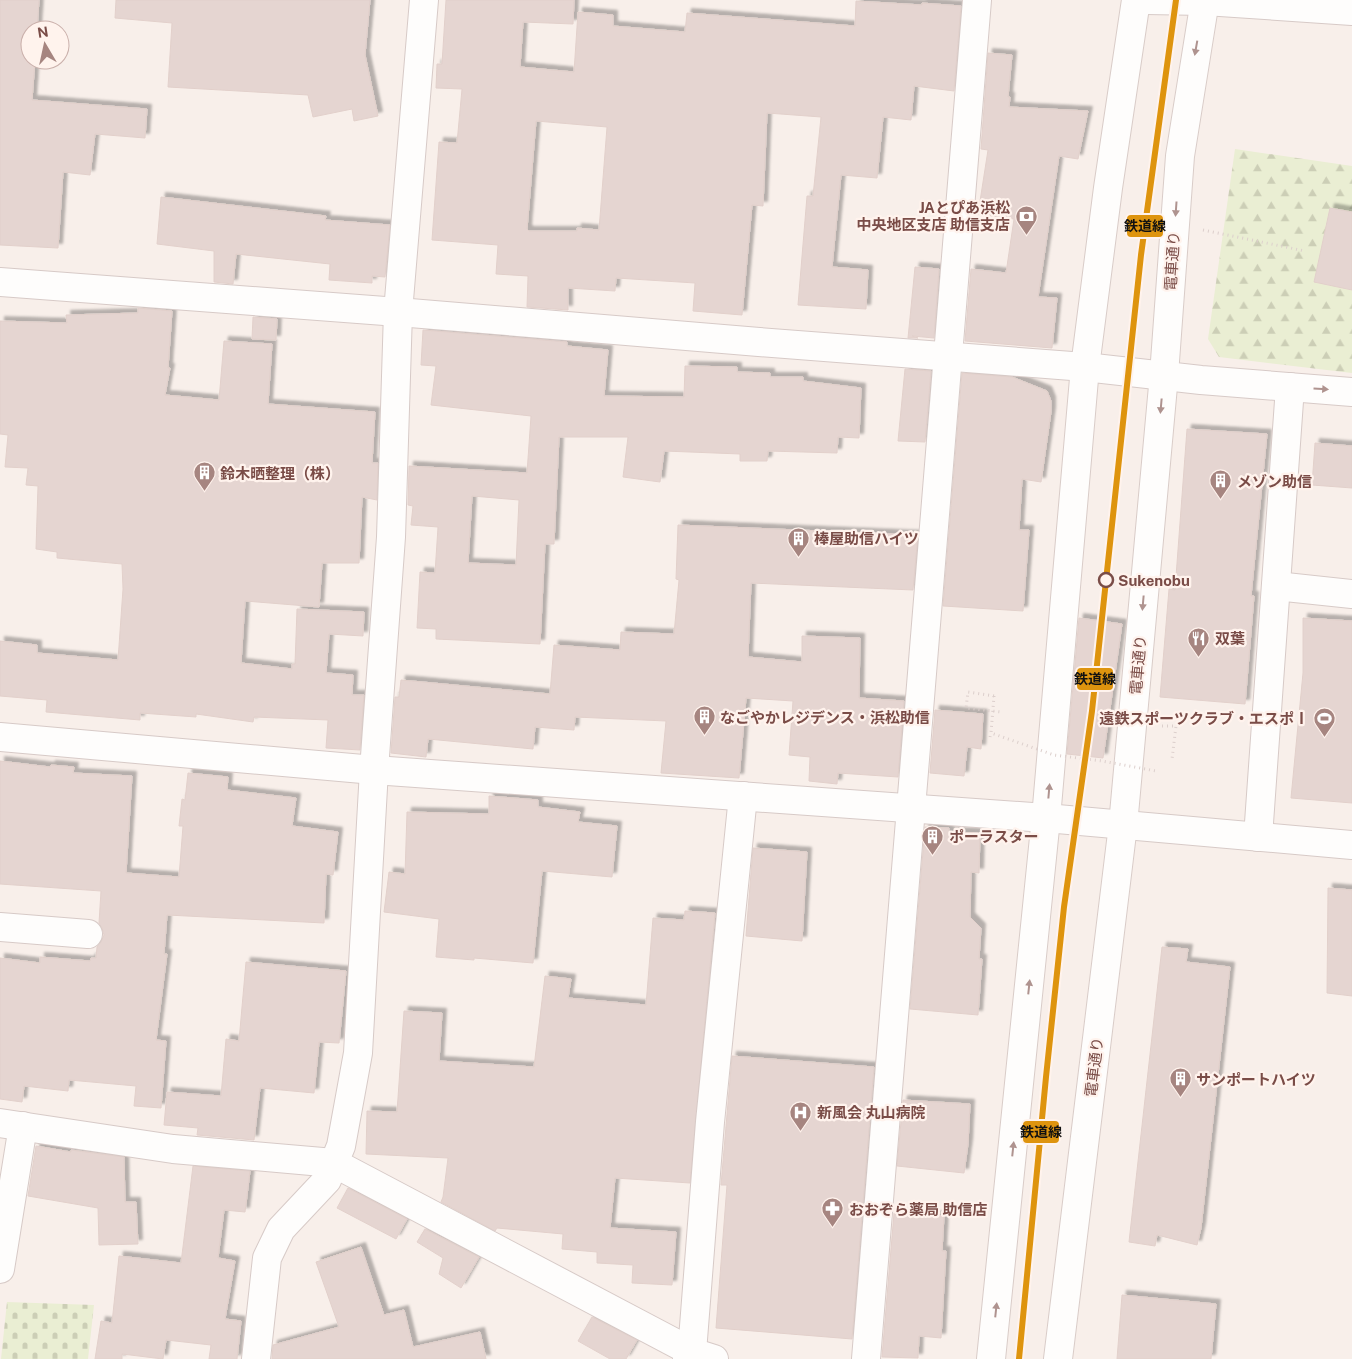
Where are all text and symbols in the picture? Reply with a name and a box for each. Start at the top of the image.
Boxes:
north arrow [20,20,70,70]
text: N [36,23,50,41]
one-way arrow [1192,40,1200,56]
place label: JAとぴあ浜松 中央地区支店 助信支店 [857,199,1010,233]
one-way arrow [1172,201,1180,217]
bank icon: JAとぴあ浜松 中央地区支店 助信支店 [1014,204,1038,235]
line badge: 鉄道線 [1126,214,1164,238]
text: 鉄道線 [1124,218,1166,234]
street label: 電車通り [1161,230,1183,292]
one-way arrow [1313,386,1329,394]
one-way arrow [1157,398,1165,414]
building icon: 鈴木晒整理（株） [192,461,216,492]
place label: 鈴木晒整理（株） [220,465,340,482]
building icon: メゾン助信 [1209,469,1233,500]
place label: メゾン助信 [1237,473,1312,490]
building icon: 棒屋助信ハイツ [786,526,810,557]
place label: 棒屋助信ハイツ [814,530,919,547]
marker: Sukenobu [1098,572,1114,588]
place label: Sukenobu [1118,572,1190,589]
one-way arrow [1139,595,1147,611]
restaurant icon: 双葉 [1187,626,1211,657]
place label: 双葉 [1215,630,1245,647]
street label: 電車通り [1127,634,1149,696]
line badge: 鉄道線 [1076,667,1114,691]
text: 鉄道線 [1074,671,1116,687]
building icon: なごやかレジデンス・浜松助信 [692,705,716,736]
sports icon: 遠鉄スポーツクラブ・エスポⅠ [1313,706,1337,737]
place label: なごやかレジデンス・浜松助信 [720,709,930,726]
place label: 遠鉄スポーツクラブ・エスポⅠ [1099,710,1309,727]
one-way arrow [1045,782,1053,798]
building icon: ポーラスター [921,824,945,855]
place label: ポーラスター [949,828,1039,845]
one-way arrow [1025,979,1033,995]
street label: 電車通り [1082,1036,1106,1098]
building icon: サンポートハイツ [1168,1067,1192,1098]
place label: サンポートハイツ [1196,1071,1316,1088]
hospital icon: 新風会 丸山病院 [789,1100,813,1131]
place label: 新風会 丸山病院 [817,1104,925,1121]
line badge: 鉄道線 [1022,1120,1060,1144]
text: 鉄道線 [1020,1124,1062,1140]
one-way arrow [1009,1141,1017,1157]
pharmacy icon: おおぞら薬局 助信店 [821,1197,845,1228]
place label: おおぞら薬局 助信店 [849,1201,987,1218]
one-way arrow [992,1302,1000,1318]

